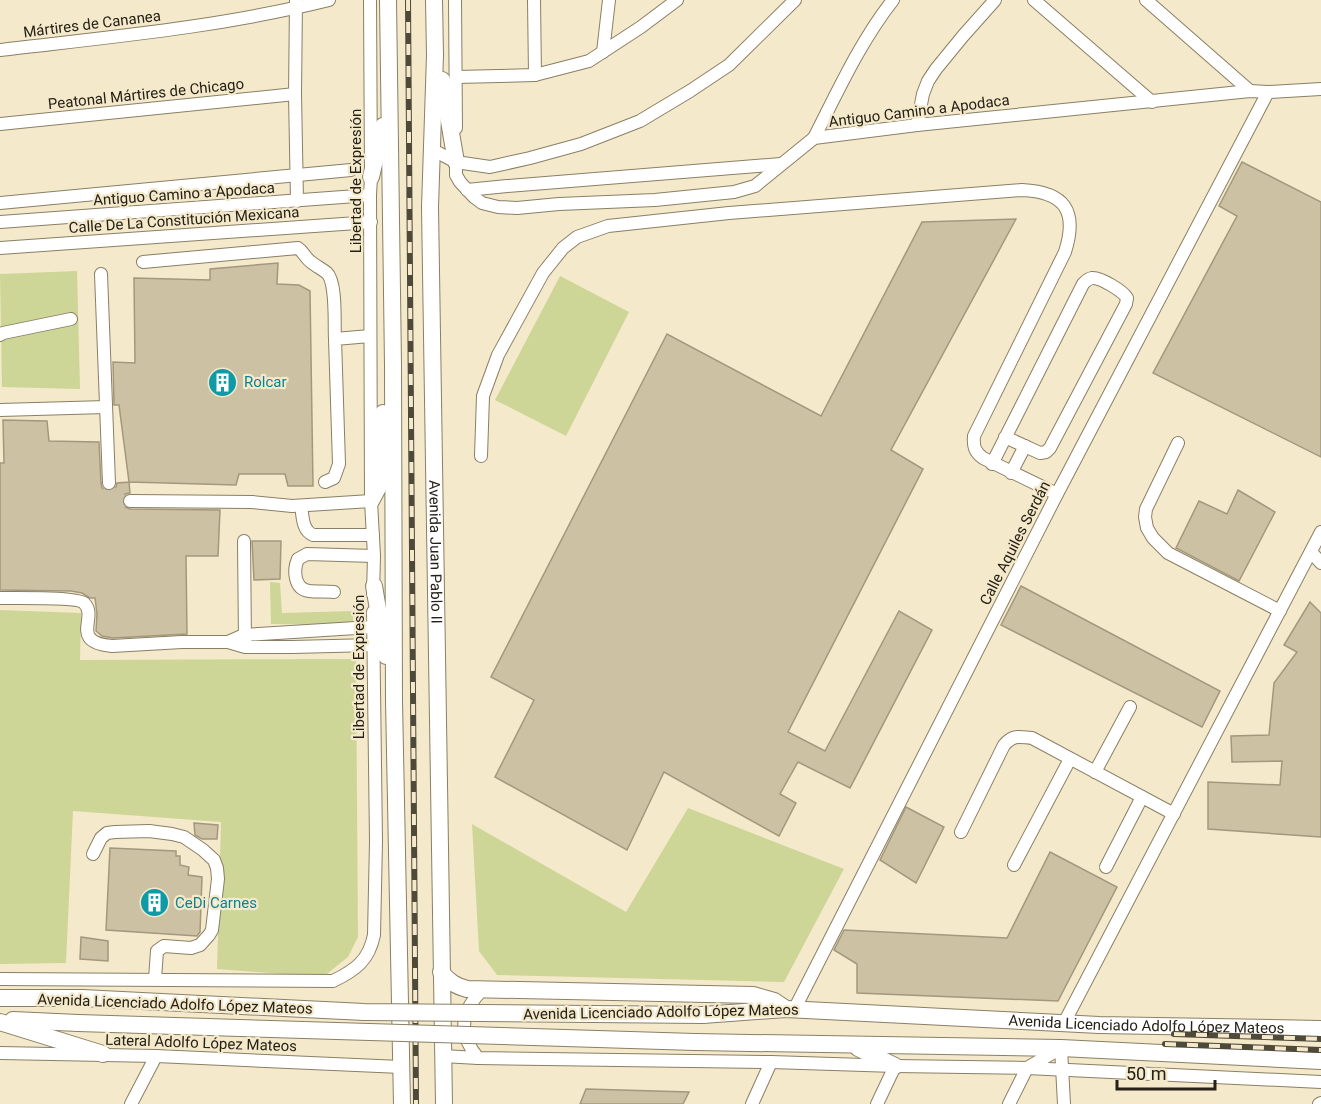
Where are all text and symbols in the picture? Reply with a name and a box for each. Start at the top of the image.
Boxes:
street label: Mártires de Cananea [22,7,162,41]
street label: Peatonal Mártires de Chicago [47,75,245,113]
street label: Antiguo Camino a Apodaca [828,91,1010,131]
street label: Libertad de Expresión [347,109,365,253]
street label: Antiguo Camino a Apodaca [93,179,275,209]
street label: Calle De La Constitución Mexicana [68,203,300,237]
building icon: Rolcar [207,366,239,398]
place label: Rolcar [244,373,287,391]
street label: Calle Aquiles Serdán [976,478,1054,608]
street label: Avenida Juan Pablo II [425,480,446,624]
street label: Libertad de Expresión [350,595,368,739]
building icon: CeDi Carnes [138,887,170,919]
place label: CeDi Carnes [175,894,257,912]
street label: Avenida Licenciado Adolfo López Mateos [37,990,313,1018]
street label: Avenida Licenciado Adolfo López Mateos [523,1001,799,1023]
street label: Avenida Licenciado Adolfo López Mateos [1008,1011,1284,1037]
street label: Lateral Adolfo López Mateos [105,1031,297,1055]
scale bar [1117,1053,1214,1091]
text: 50 m [1126,1063,1166,1084]

